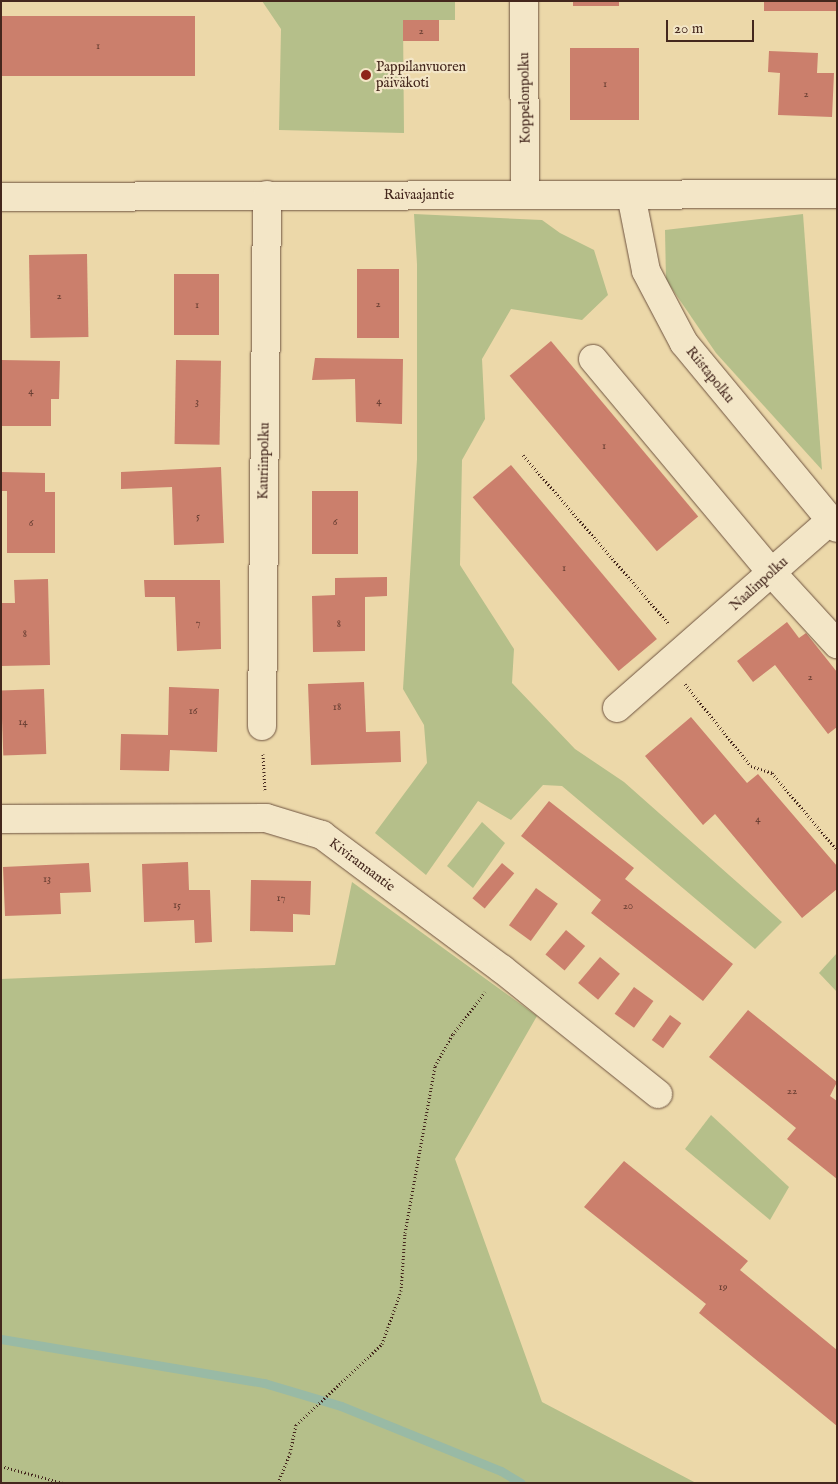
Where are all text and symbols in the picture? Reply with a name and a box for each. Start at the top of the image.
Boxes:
scale bar [668,10,756,42]
text: 20 m [674,19,703,38]
house number: 2 [418,24,424,38]
house number: 1 [96,39,100,53]
street label: Koppelonpolku [516,52,534,144]
place label: Pappilanvuoren päiväkoti [376,59,466,92]
marker: Pappilanvuoren päiväkoti [360,69,372,81]
house number: 1 [603,77,607,91]
house number: 2 [803,87,809,101]
street label: Raivaajantie [384,187,454,203]
house number: 2 [56,289,62,303]
house number: 2 [375,297,381,311]
house number: 1 [195,298,199,312]
street label: Riistapolku [682,343,738,407]
house number: 4 [28,384,34,398]
house number: 4 [376,394,382,408]
house number: 3 [195,395,199,409]
street label: Kauriinpolku [255,422,273,500]
house number: 1 [602,439,606,453]
house number: 5 [196,509,200,523]
house number: 6 [333,515,337,529]
house number: 6 [29,516,33,530]
street label: Naalinpolku [726,553,792,615]
house number: 1 [562,561,566,575]
house number: 7 [195,616,201,630]
house number: 8 [337,617,341,631]
house number: 8 [23,627,27,641]
house number: 2 [807,670,813,684]
house number: 18 [333,700,341,714]
house number: 16 [189,704,197,718]
house number: 14 [18,715,28,729]
house number: 4 [755,812,761,826]
street label: Kivirannantie [326,835,398,895]
house number: 13 [43,872,51,886]
house number: 17 [276,891,286,905]
house number: 15 [173,898,181,912]
house number: 20 [623,899,633,913]
house number: 22 [787,1084,797,1098]
house number: 19 [719,1280,727,1294]

